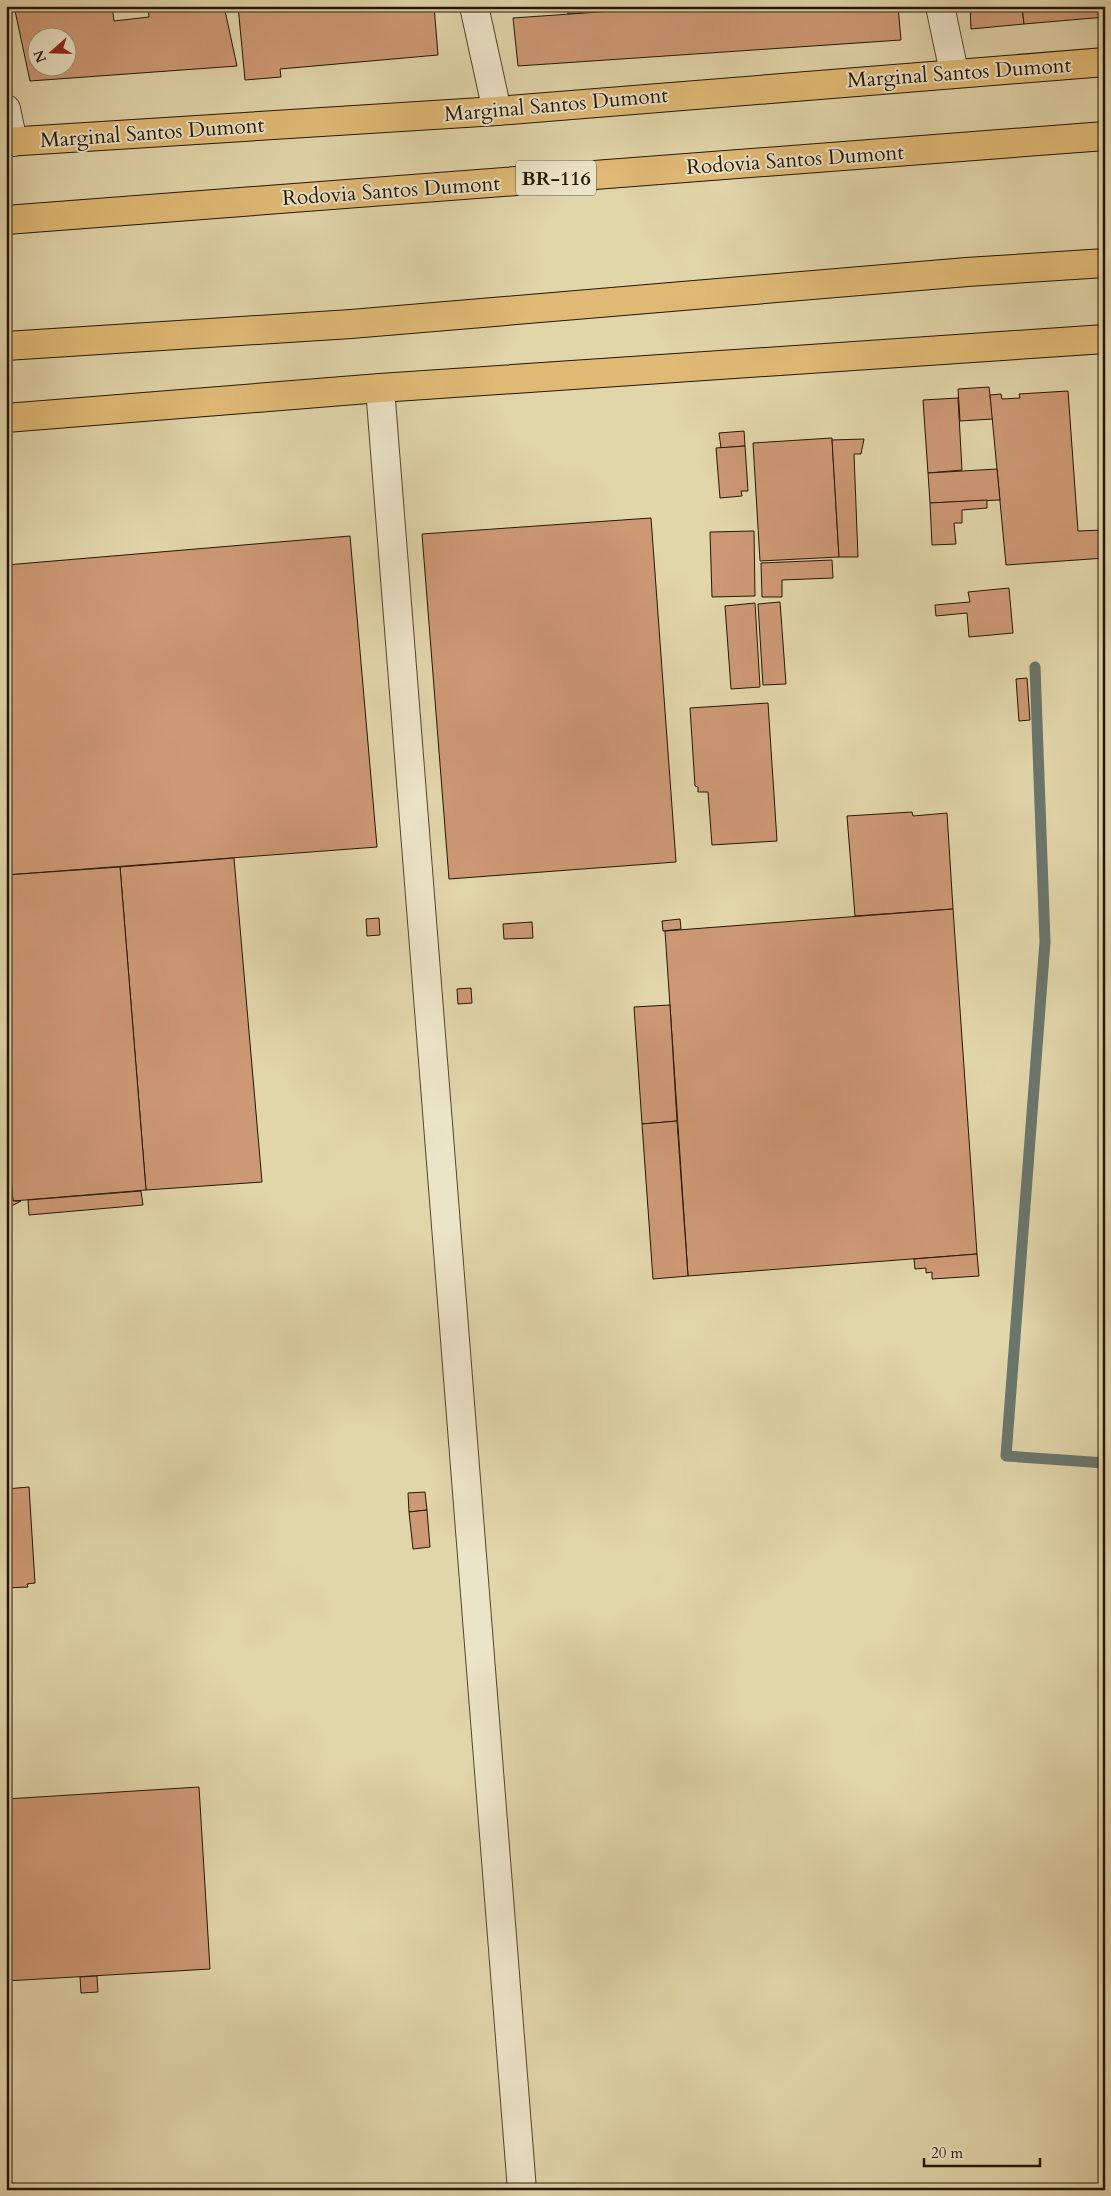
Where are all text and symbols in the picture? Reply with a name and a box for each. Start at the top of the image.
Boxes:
north arrow [28,28,78,78]
text: N [29,47,51,65]
street label: Marginal Santos Dumont [846,51,1072,95]
street label: Marginal Santos Dumont [443,81,670,129]
street label: Marginal Santos Dumont [39,111,265,155]
street label: Rodovia Santos Dumont [685,138,905,182]
road number: BR-116 [516,160,596,196]
street label: Rodovia Santos Dumont [281,169,501,213]
scale bar [924,2136,1040,2168]
text: 20 m [931,2143,963,2163]

